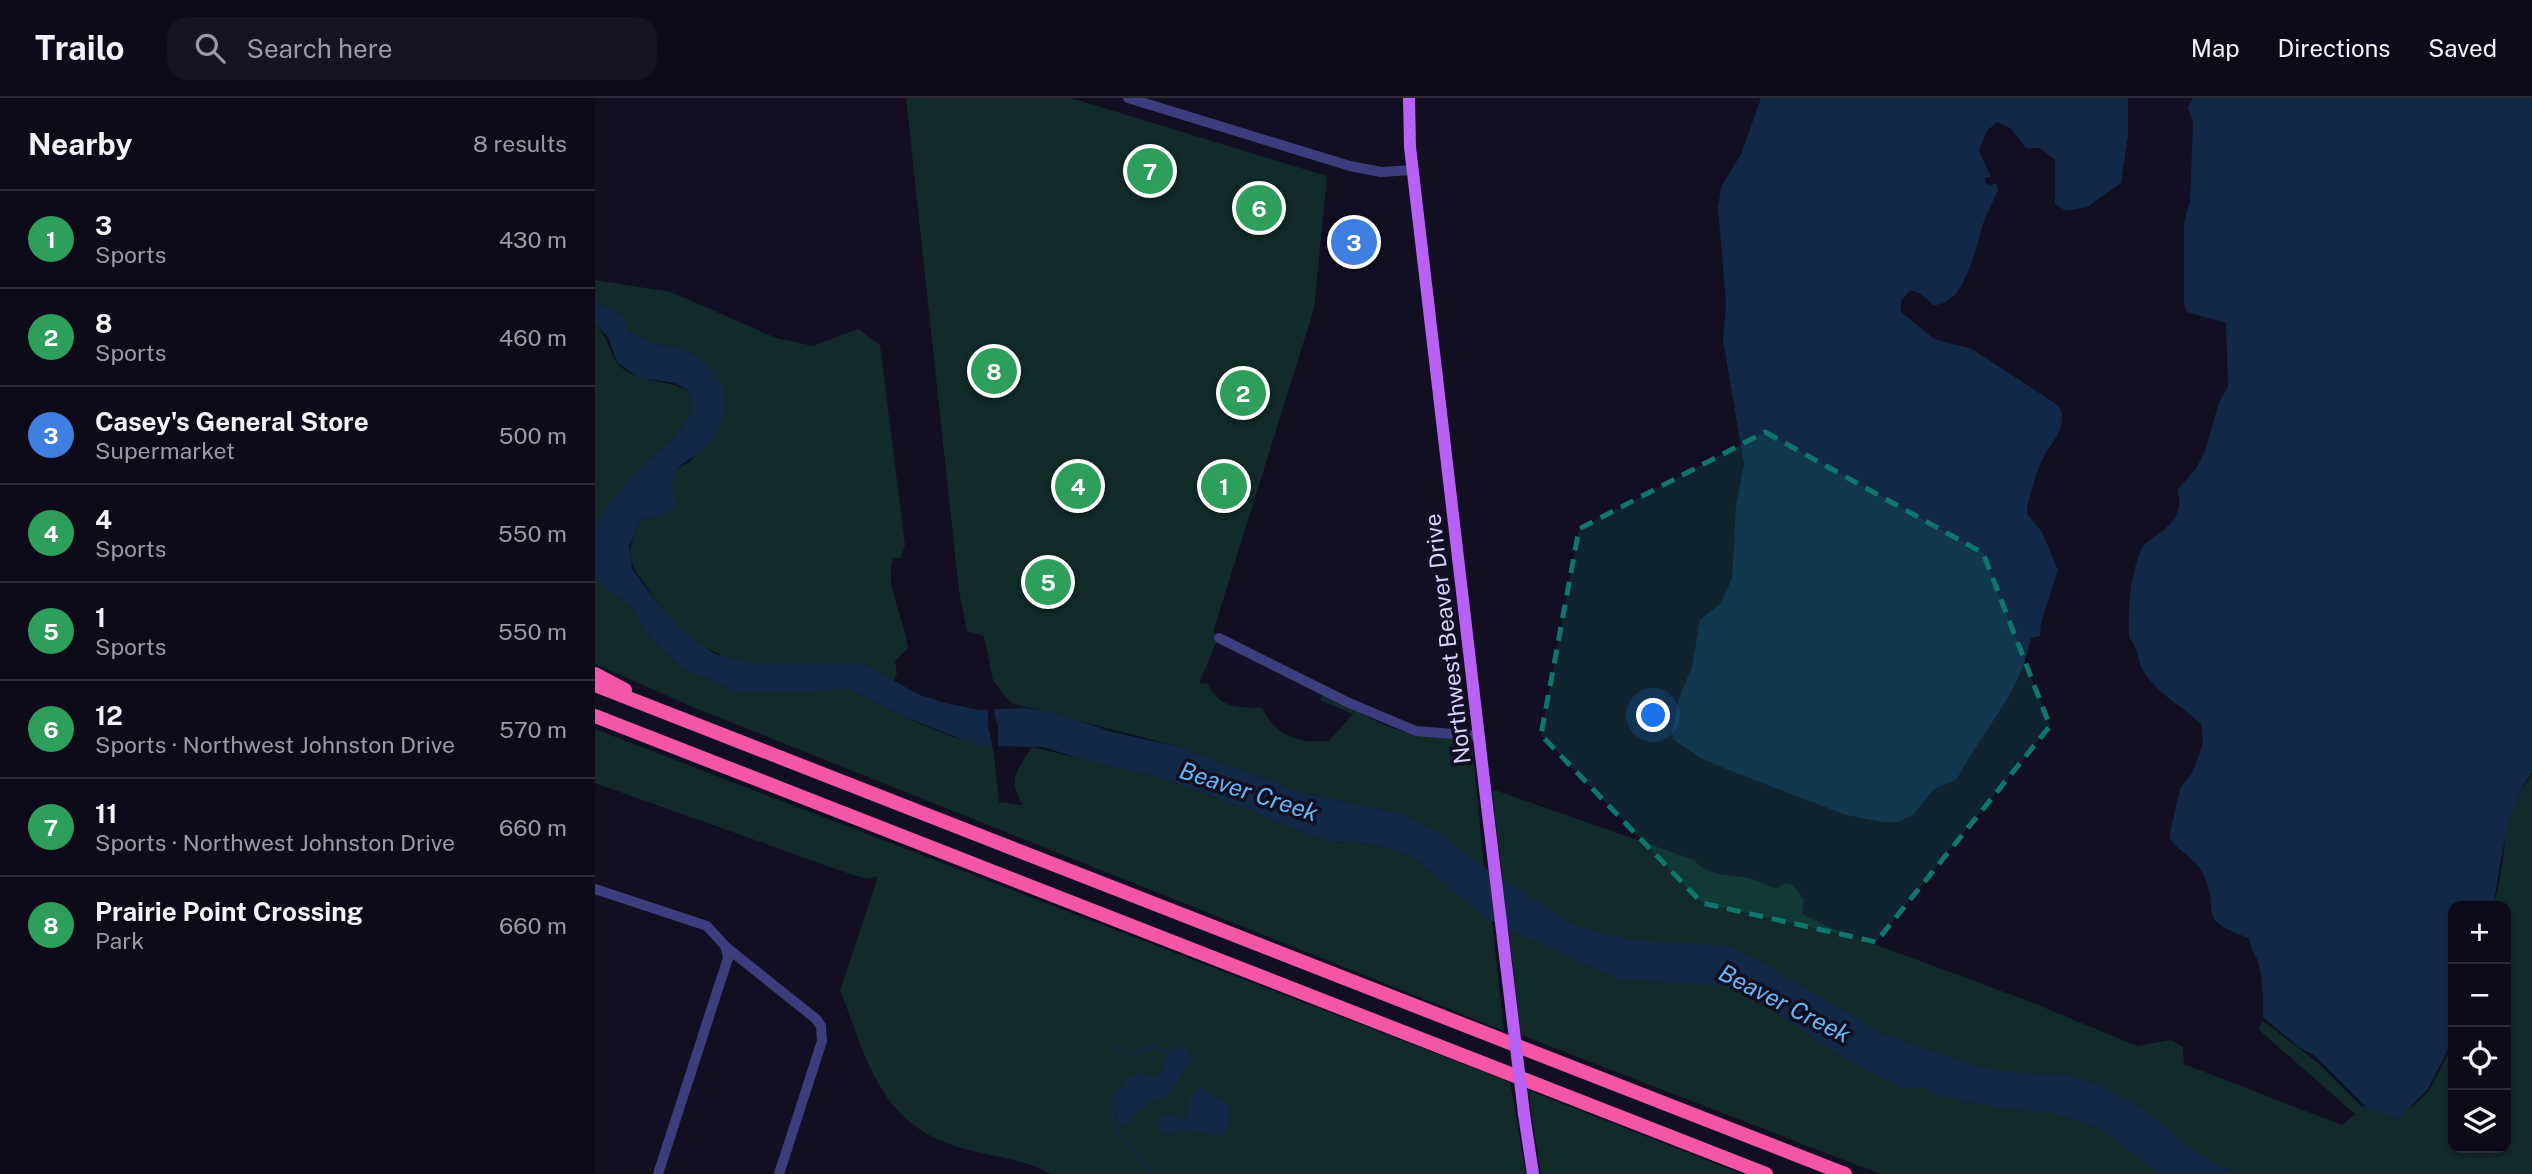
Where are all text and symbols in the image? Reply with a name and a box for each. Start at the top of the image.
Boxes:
search box [167,17,657,80]
text: Trailo [35,29,125,67]
icon: search [191,29,229,67]
text: Search here [247,33,392,64]
text: Map [2191,34,2240,62]
text: Directions [2278,34,2390,62]
text: Saved [2428,34,2497,62]
text: Nearby [28,126,132,162]
text: 8 results [473,130,567,157]
pin: 7 [1127,145,1173,197]
pin: 6 [1236,182,1282,234]
text: 3 [95,210,112,241]
pin: 3 [1331,216,1377,268]
text: 1 [46,226,56,253]
text: 430 m [499,226,567,253]
text: Sports [95,241,166,268]
text: 8 [95,308,112,339]
text: 2 [44,324,58,351]
text: 460 m [499,324,567,351]
text: Sports [95,339,166,366]
pin: 8 [971,345,1017,397]
pin: 2 [1220,367,1266,419]
text: Casey's General Store [95,406,369,437]
text: 3 [43,422,59,449]
text: 500 m [499,422,567,449]
text: Supermarket [95,437,235,464]
pin: 4 [1055,460,1101,512]
pin: 1 [1201,460,1247,512]
text: 4 [95,504,112,535]
street label: Northwest Beaver Drive [1418,512,1476,766]
text: 4 [43,520,59,547]
text: 550 m [498,520,567,547]
text: Sports [95,535,166,562]
pin: 5 [1025,556,1071,608]
text: 1 [95,602,106,633]
text: 5 [43,618,59,645]
text: 550 m [498,618,567,645]
text: Sports [95,633,166,660]
your location [1636,698,1670,732]
text: 12 [95,700,123,731]
text: 6 [43,716,59,743]
text: 570 m [499,716,567,743]
text: Sports · Northwest Johnston Drive [95,731,455,758]
water label: Beaver Creek [1176,755,1322,827]
text: 11 [95,798,117,829]
text: 7 [44,814,58,841]
text: 660 m [499,814,567,841]
text: Sports · Northwest Johnston Drive [95,829,455,856]
text: Prairie Point Crossing [95,896,363,927]
map controls [2448,901,2511,1153]
button: + [2448,901,2511,964]
text: 8 [43,912,59,939]
text: 660 m [499,912,567,939]
text: Park [95,927,144,954]
water label: Beaver Creek [1714,958,1856,1048]
button: − [2448,964,2511,1027]
button: locate [2448,1027,2511,1090]
button: layers [2448,1090,2511,1153]

